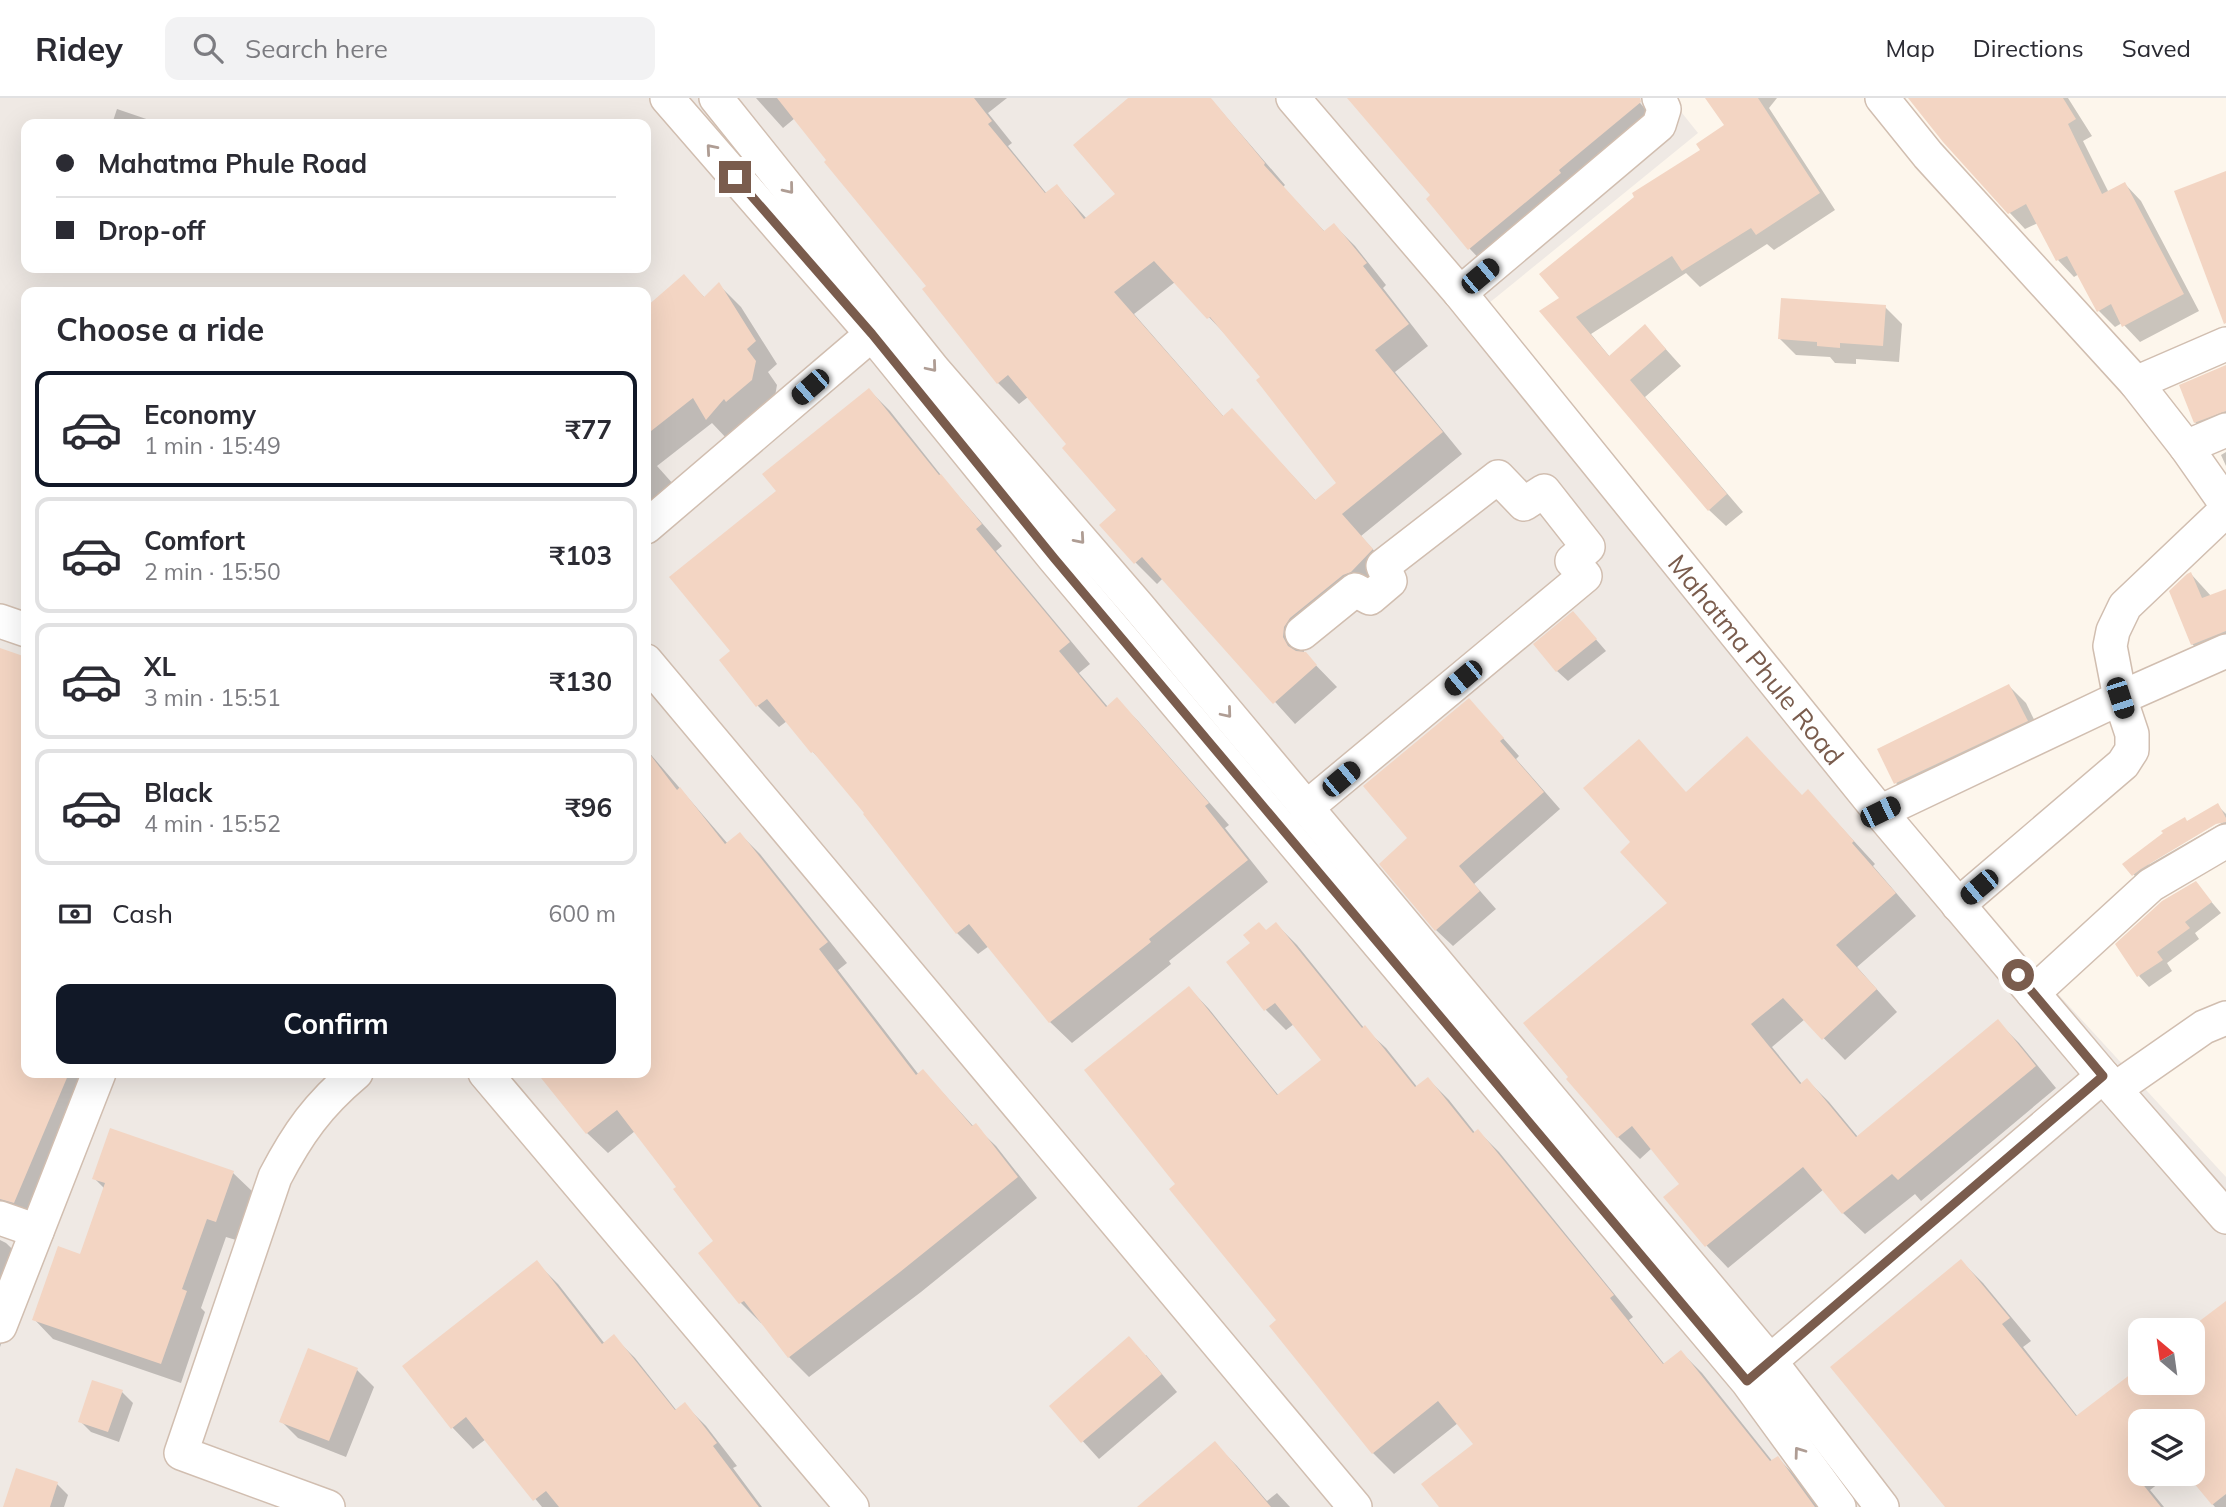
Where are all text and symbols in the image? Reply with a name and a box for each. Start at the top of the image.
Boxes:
search box [165,17,655,80]
text: Ridey [35,28,123,69]
icon: search [189,29,227,67]
text: Search here [245,32,388,65]
text: Map [1885,33,1935,63]
text: Directions [1973,33,2084,63]
text: Saved [2122,33,2191,63]
one-way arrow [707,144,719,157]
text: Mahatma Phule Road [98,147,367,180]
route end [719,161,751,193]
one-way arrow [781,181,793,194]
text: Drop-off [98,214,205,247]
car [1458,254,1503,298]
text: Choose a ride [56,309,264,349]
one-way arrow [924,358,936,371]
car [788,365,833,409]
icon: car [60,398,123,461]
text: Economy [144,398,256,431]
text: ₹77 [565,413,612,446]
text: 1 min · 15:49 [144,431,281,460]
icon: car [60,524,123,587]
text: Comfort [144,524,245,557]
one-way arrow [1072,531,1084,544]
text: ₹103 [550,539,612,572]
street label: Mahatma Phule Road [1661,547,1851,771]
text: 2 min · 15:50 [144,557,281,586]
icon: car [60,650,123,713]
text: XL [144,650,176,683]
car [1441,656,1486,700]
text: ₹130 [550,665,612,698]
car [2104,675,2137,721]
text: 3 min · 15:51 [144,683,281,712]
one-way arrow [1219,705,1231,718]
car [1319,757,1364,801]
icon: car [60,776,123,839]
text: Black [144,776,212,809]
text: ₹96 [565,791,612,824]
car [1857,793,1904,831]
text: 4 min · 15:52 [144,809,281,838]
car [1957,865,2002,909]
icon: cash [56,895,94,933]
text: Cash [112,897,173,930]
text: 600 m [548,899,616,928]
route start [2002,959,2034,991]
button: Confirm [56,984,616,1064]
north arrow [2128,1318,2205,1395]
map controls [2128,1318,2205,1486]
button: layers [2128,1409,2205,1486]
one-way arrow [1795,1447,1807,1460]

